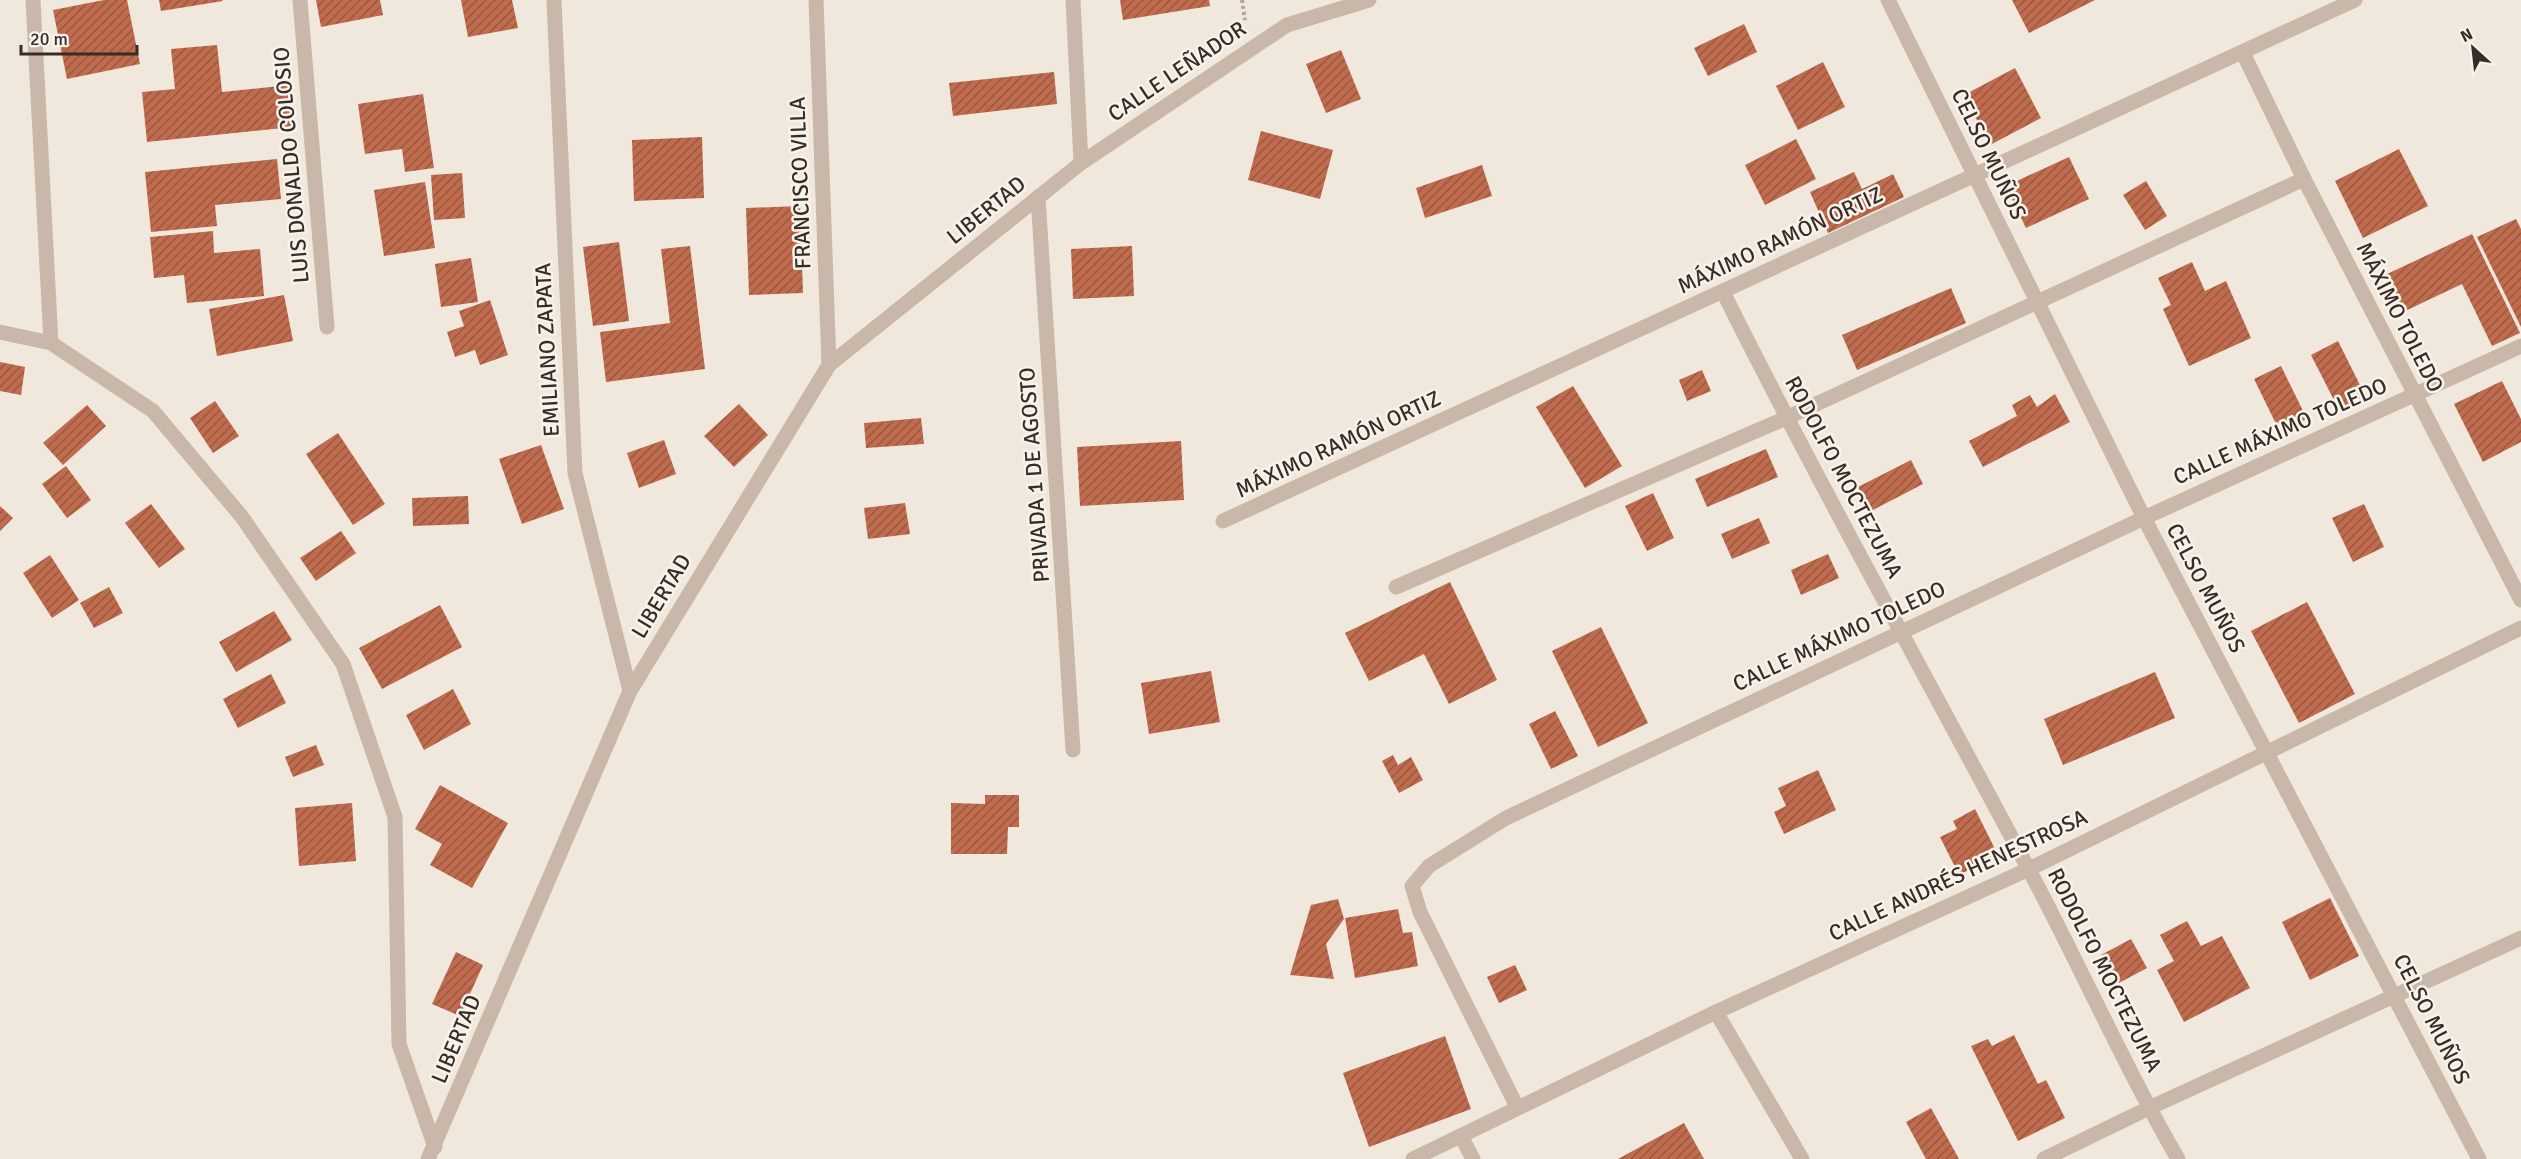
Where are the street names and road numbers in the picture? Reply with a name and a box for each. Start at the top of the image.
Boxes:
street label: CALLE LEÑADOR [1103,15,1251,127]
street label: LUIS DONALDO COLOSIO [267,46,315,284]
street label: CELSO MUÑOS [1946,84,2032,224]
street label: FRANCISCO VILLA [783,96,817,270]
street label: LIBERTAD [941,170,1031,250]
street label: MÁXIMO RAMÓN ORTIZ [1673,181,1887,299]
street label: MÁXIMO TOLEDO [2351,237,2449,397]
street label: EMILIANO ZAPATA [529,262,565,438]
street label: PRIVADA 1 DE AGOSTO [1013,366,1055,584]
street label: RODOLFO MOCTEZUMA [1779,371,1909,583]
street label: CALLE MÁXIMO TOLEDO [2169,372,2391,490]
street label: MÁXIMO RAMÓN ORTIZ [1231,385,1445,503]
street label: CELSO MUÑOS [2161,519,2251,657]
street label: LIBERTAD [625,549,697,643]
street label: CALLE MÁXIMO TOLEDO [1728,575,1950,697]
street label: CALLE ANDRÉS HENESTROSA [1824,803,2092,947]
street label: RODOLFO MOCTEZUMA [2042,864,2168,1077]
street label: CELSO MUÑOS [2388,949,2476,1089]
street label: LIBERTAD [425,991,487,1087]

